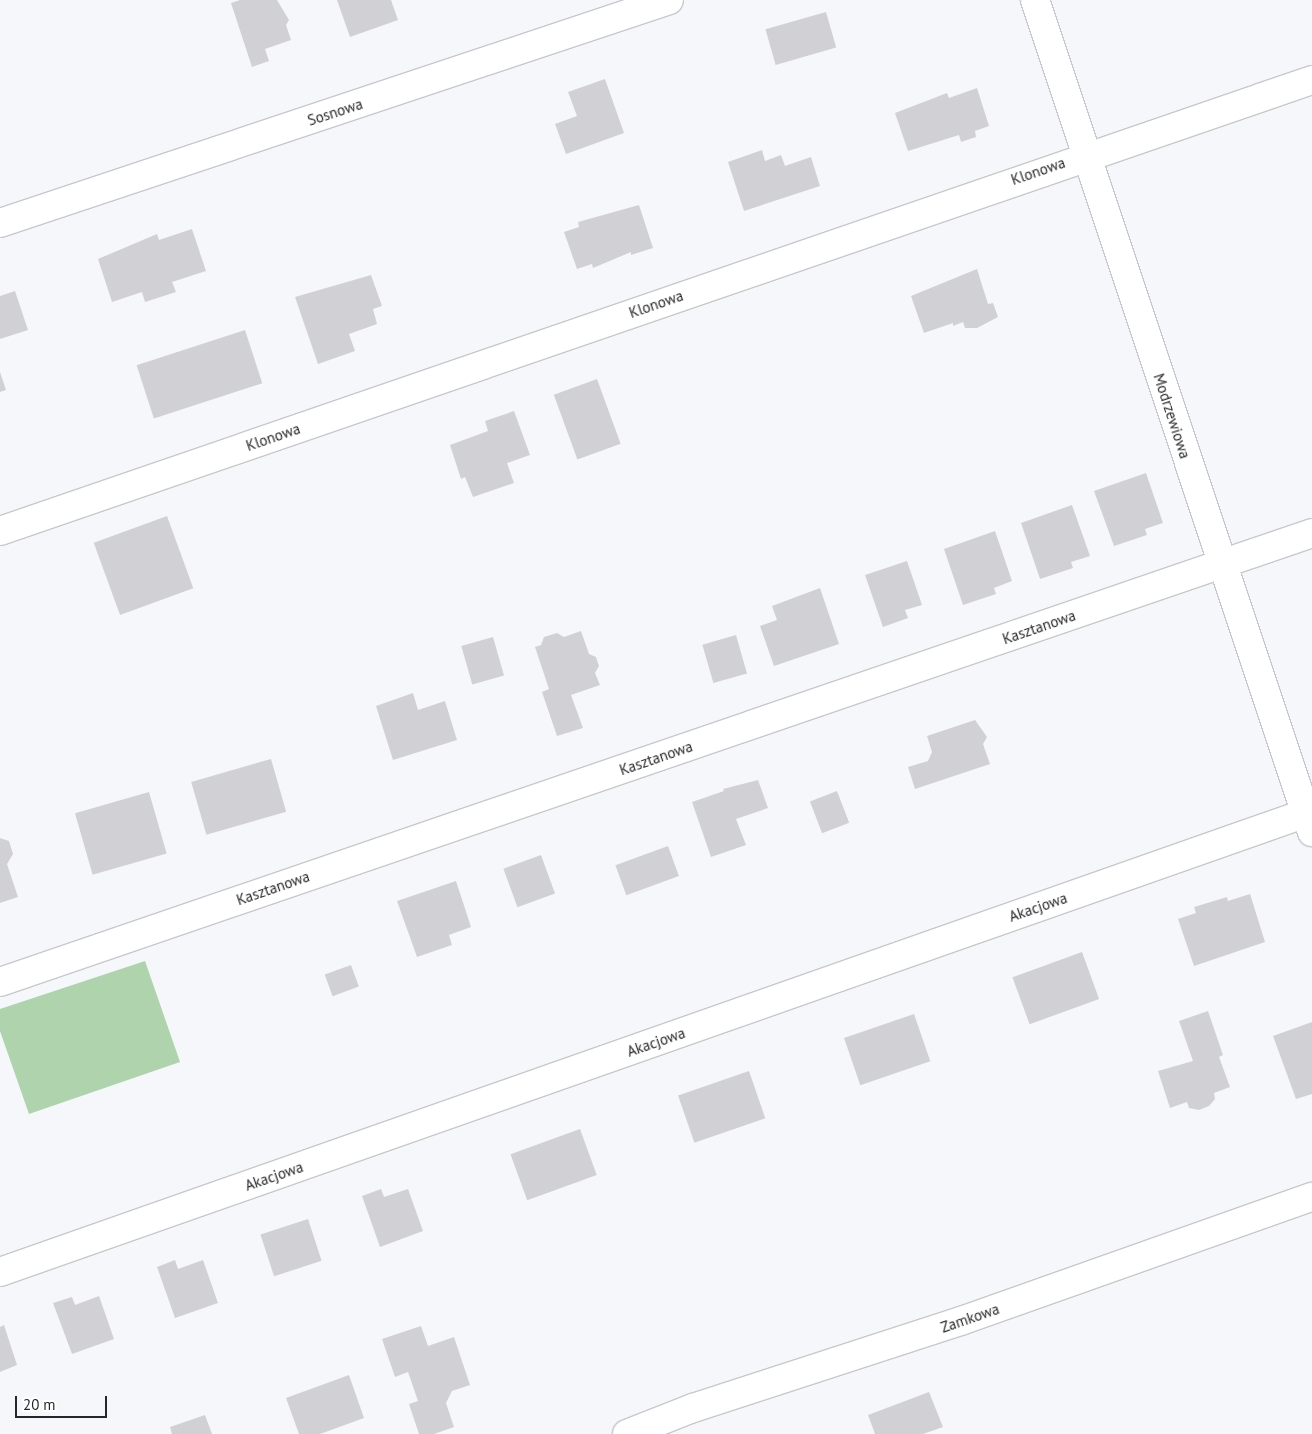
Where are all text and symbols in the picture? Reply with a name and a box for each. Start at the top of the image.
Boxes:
street label: Sosnowa [305,95,365,129]
street label: Klonowa [1009,153,1067,189]
street label: Klonowa [627,286,685,322]
street label: Modrzewiowa [1150,371,1194,461]
street label: Klonowa [244,419,302,455]
street label: Kasztanowa [1000,606,1078,648]
street label: Kasztanowa [617,737,695,779]
street label: Kasztanowa [234,867,312,909]
street label: Akacjowa [1006,889,1070,925]
street label: Akacjowa [624,1024,688,1060]
street label: Akacjowa [242,1158,306,1194]
street label: Zamkowa [938,1300,1002,1336]
scale bar [18,1386,110,1418]
text: 20 m [23,1395,56,1414]

